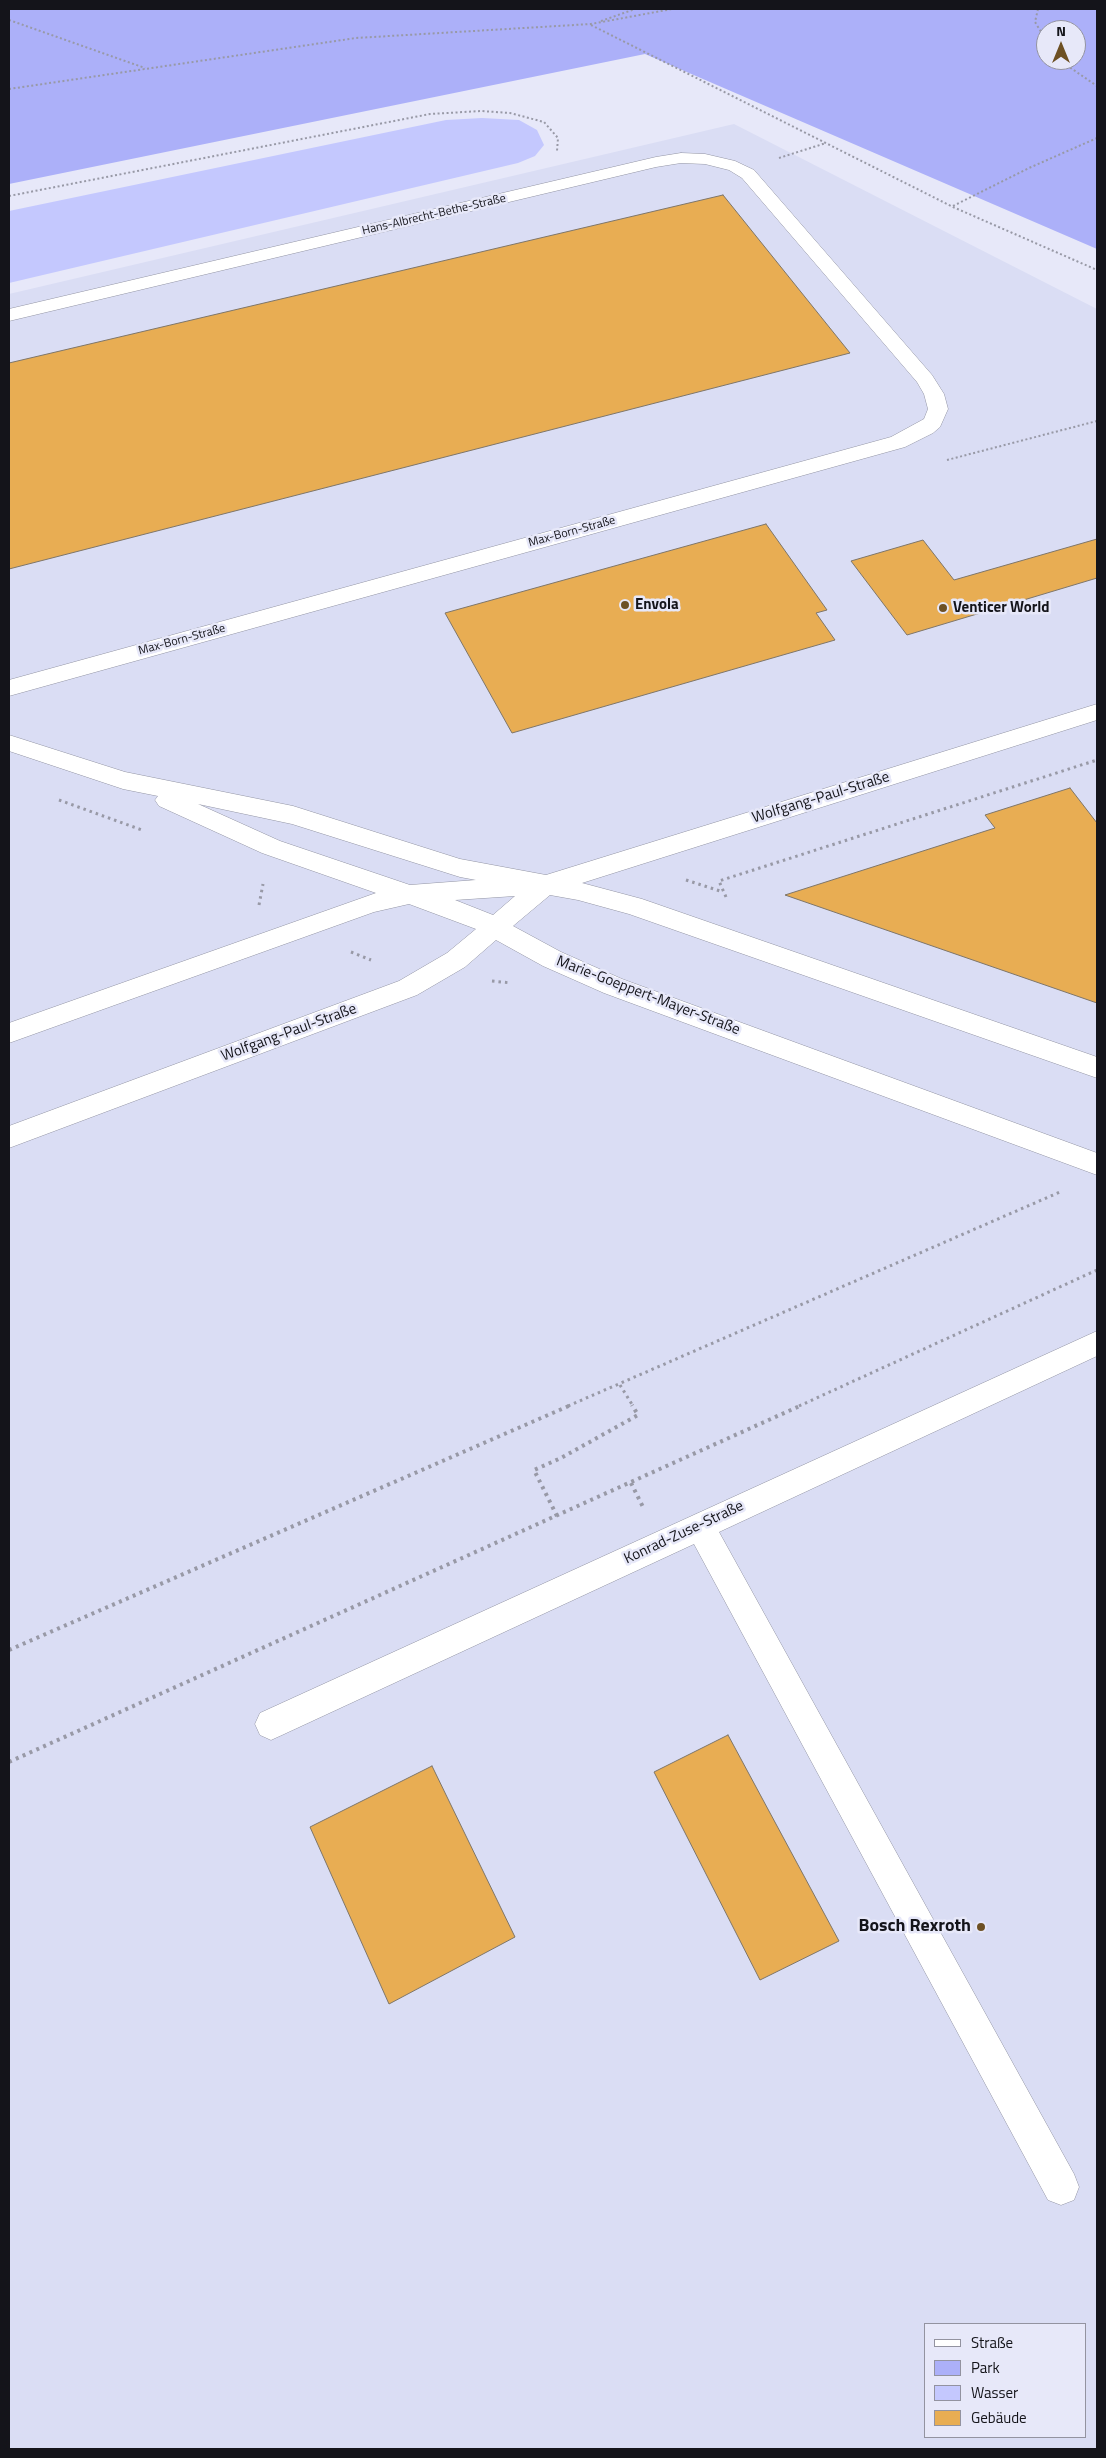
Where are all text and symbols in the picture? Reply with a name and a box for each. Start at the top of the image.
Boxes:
north arrow [1036,20,1086,70]
text: N [1056,20,1066,41]
street label: Hans-Albrecht-Bethe-Straße [361,191,507,239]
street label: Max-Born-Straße [527,513,617,551]
place label: Envola [635,596,679,614]
marker: Envola [619,599,631,611]
place label: Venticer World [953,599,1050,617]
marker: Venticer World [937,602,949,614]
street label: Max-Born-Straße [137,621,227,659]
street label: Wolfgang-Paul-Straße [750,769,892,827]
street label: Marie-Goeppert-Mayer-Straße [554,953,742,1039]
street label: Wolfgang-Paul-Straße [219,1000,359,1066]
street label: Konrad-Zuse-Straße [621,1497,747,1569]
place label: Bosch Rexroth [859,1916,971,1938]
marker: Bosch Rexroth [975,1921,987,1933]
legend [924,2323,1086,2438]
text: Straße [971,2331,1013,2354]
text: Park [971,2356,1000,2379]
text: Wasser [971,2381,1018,2404]
text: Gebäude [971,2406,1027,2429]

